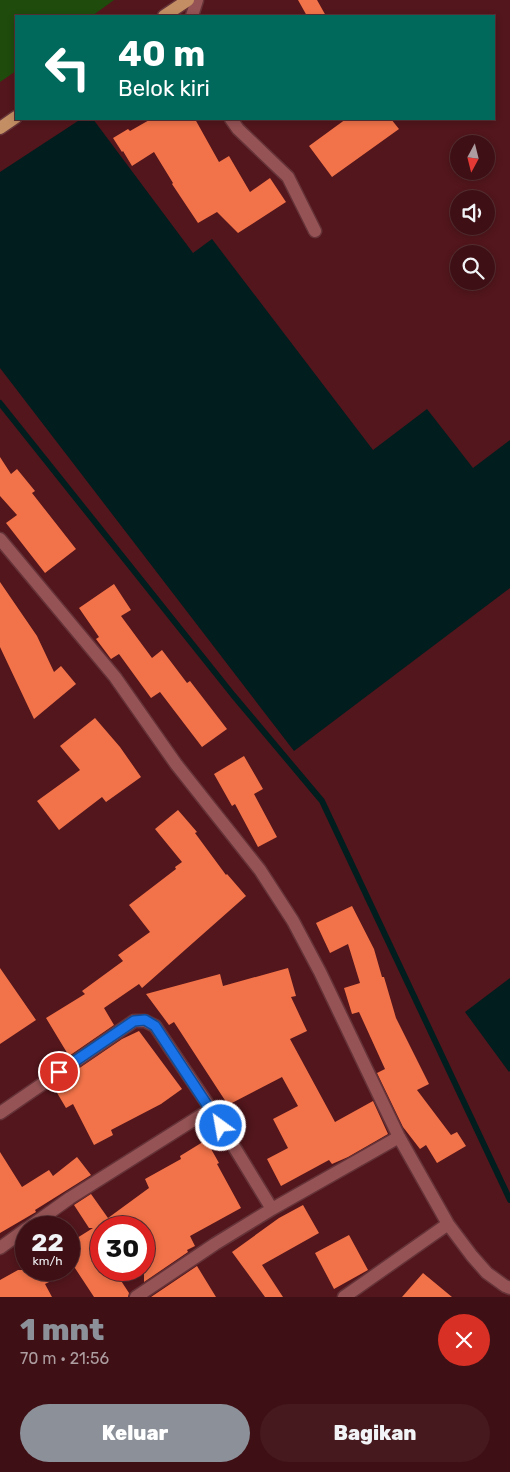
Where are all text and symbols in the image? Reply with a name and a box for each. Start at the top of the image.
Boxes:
text: 40 m [118,33,205,75]
icon: left [35,35,100,100]
text: Belok kiri [118,75,210,102]
north arrow [450,135,495,180]
map controls [450,135,495,290]
button: sound [450,190,495,235]
button: search [450,245,495,290]
pin [38,1051,80,1093]
icon: arrive [45,1058,73,1086]
position arrow [194,1099,246,1151]
speed limit sign: 30 [90,1216,155,1281]
text: 22 [31,1228,64,1257]
text: km/h [33,1254,62,1268]
text: 1 mnt [20,1312,104,1348]
button: close [438,1314,490,1366]
text: 70 m · 21:56 [20,1349,109,1368]
button: Keluar [20,1404,250,1462]
button: Bagikan [260,1404,490,1462]

